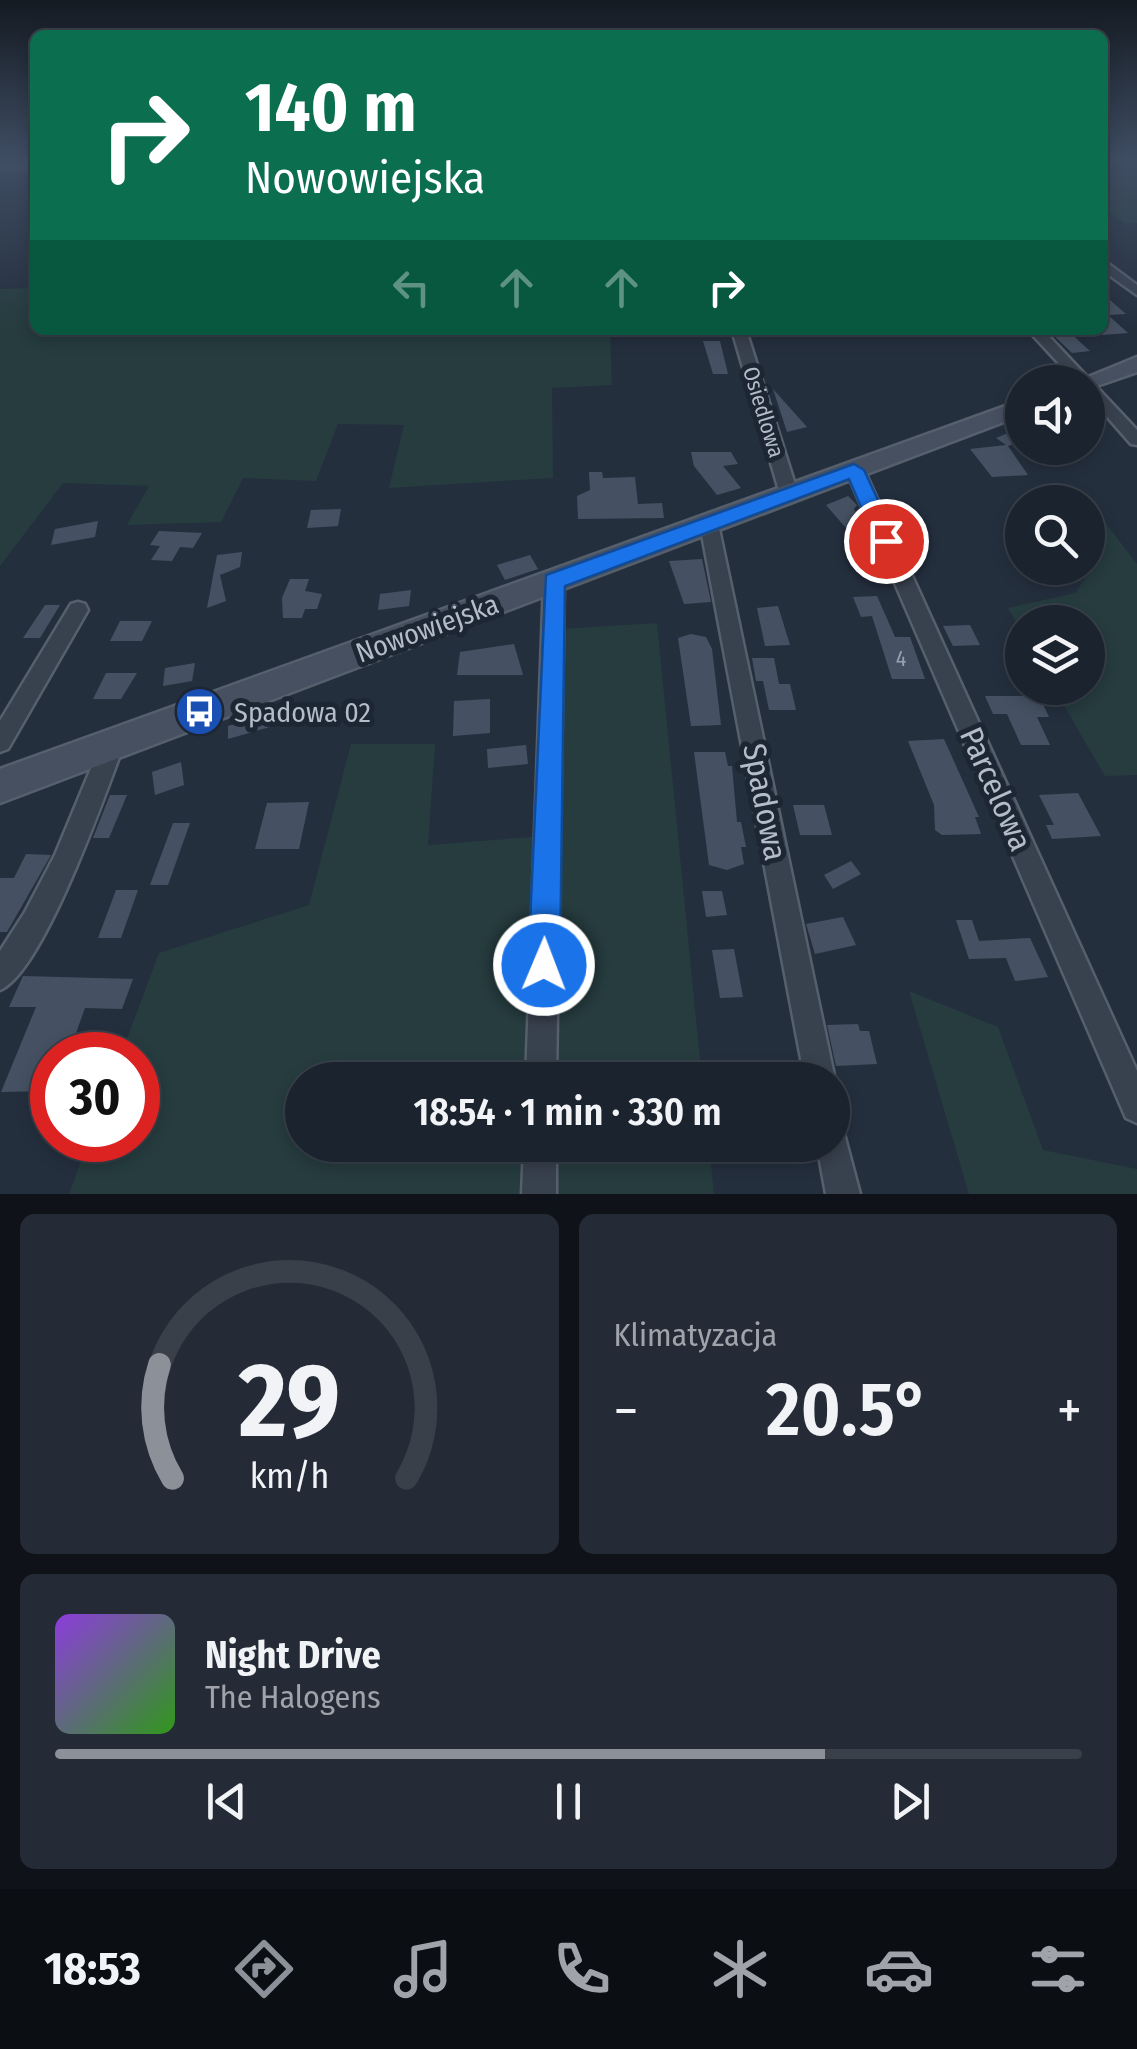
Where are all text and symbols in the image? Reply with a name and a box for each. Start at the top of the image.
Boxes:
text: 140 m [245,66,417,150]
icon: right [80,70,210,200]
text: Nowowiejska [245,151,485,205]
icon: left [384,260,439,315]
icon: ahead [489,260,544,315]
icon: ahead [594,260,649,315]
icon: right [699,260,754,315]
street label: Osiedlowa [737,363,790,461]
map controls [1005,365,1105,705]
button: sound [1005,365,1105,465]
button: search [1005,485,1105,585]
pin [844,499,929,584]
icon: arrive [859,514,914,569]
street label: Nowowiejska [351,587,503,670]
button: layers [1005,605,1105,705]
house number: 4 [896,645,907,672]
bus stop icon: Spadowa 02 [173,686,225,738]
place label: Spadowa 02 [234,696,371,729]
street label: Parcelowa [952,721,1040,857]
street label: Spadowa [735,740,795,864]
position arrow [492,913,596,1017]
speed limit sign: 30 [30,1032,160,1162]
text: 18:54 · 1 min · 330 m [413,1089,722,1135]
text: Klimatyzacja [614,1316,777,1354]
text: 29 [238,1339,340,1464]
text: 20.5° [766,1365,929,1455]
text: − [614,1378,638,1444]
text: + [1057,1378,1082,1444]
text: km/h [249,1455,329,1497]
text: Night Drive [205,1632,381,1678]
text: The Halogens [205,1678,381,1716]
icon: previous [199,1774,254,1829]
icon: pause [541,1774,596,1829]
icon: next [883,1774,938,1829]
icon: directions [229,1934,299,2004]
icon: music [388,1934,458,2004]
icon: phone [547,1934,617,2004]
icon: climate [705,1934,775,2004]
icon: car [864,1934,934,2004]
icon: filters [1023,1934,1093,2004]
text: 18:53 [44,1942,141,1996]

